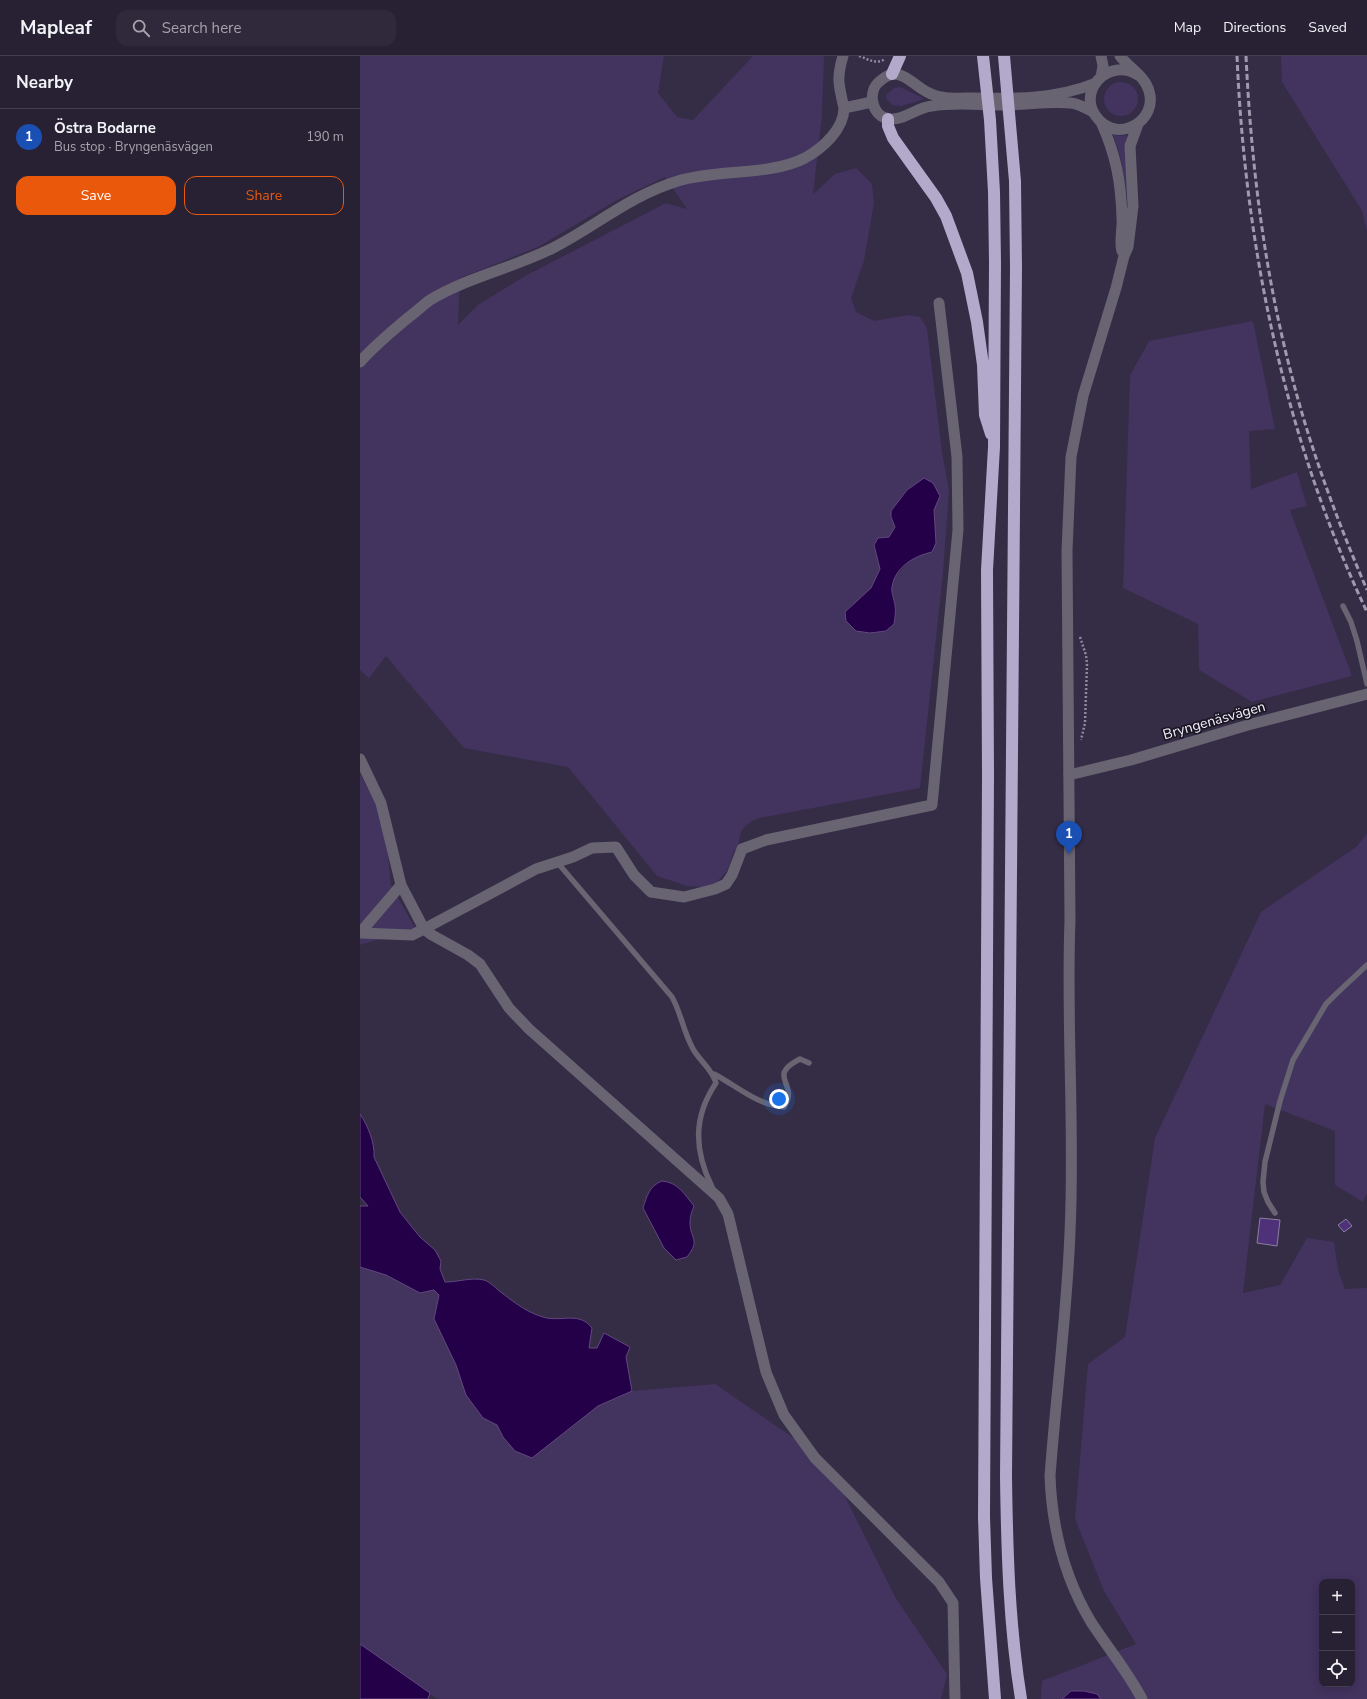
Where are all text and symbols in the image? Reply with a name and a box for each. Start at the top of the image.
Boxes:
search box [116,10,396,46]
text: Mapleaf [20,15,92,41]
icon: search [130,17,152,39]
text: Search here [162,18,241,38]
text: Map [1174,18,1201,37]
text: Directions [1223,18,1286,37]
text: Saved [1308,18,1347,37]
text: Nearby [16,71,73,94]
text: Östra Bodarne [54,118,156,138]
text: 1 [25,128,33,146]
text: 190 m [306,128,344,146]
text: Bus stop · Bryngenäsvägen [54,138,213,156]
button: Save [16,176,176,215]
button: Share [184,176,344,215]
street label: Bryngenäsvägen [1161,697,1268,744]
pin: 1 [1056,821,1082,854]
your location [769,1089,789,1109]
map controls [1319,1579,1355,1687]
button: + [1319,1579,1355,1615]
button: − [1319,1615,1355,1651]
button: locate [1319,1651,1355,1687]

